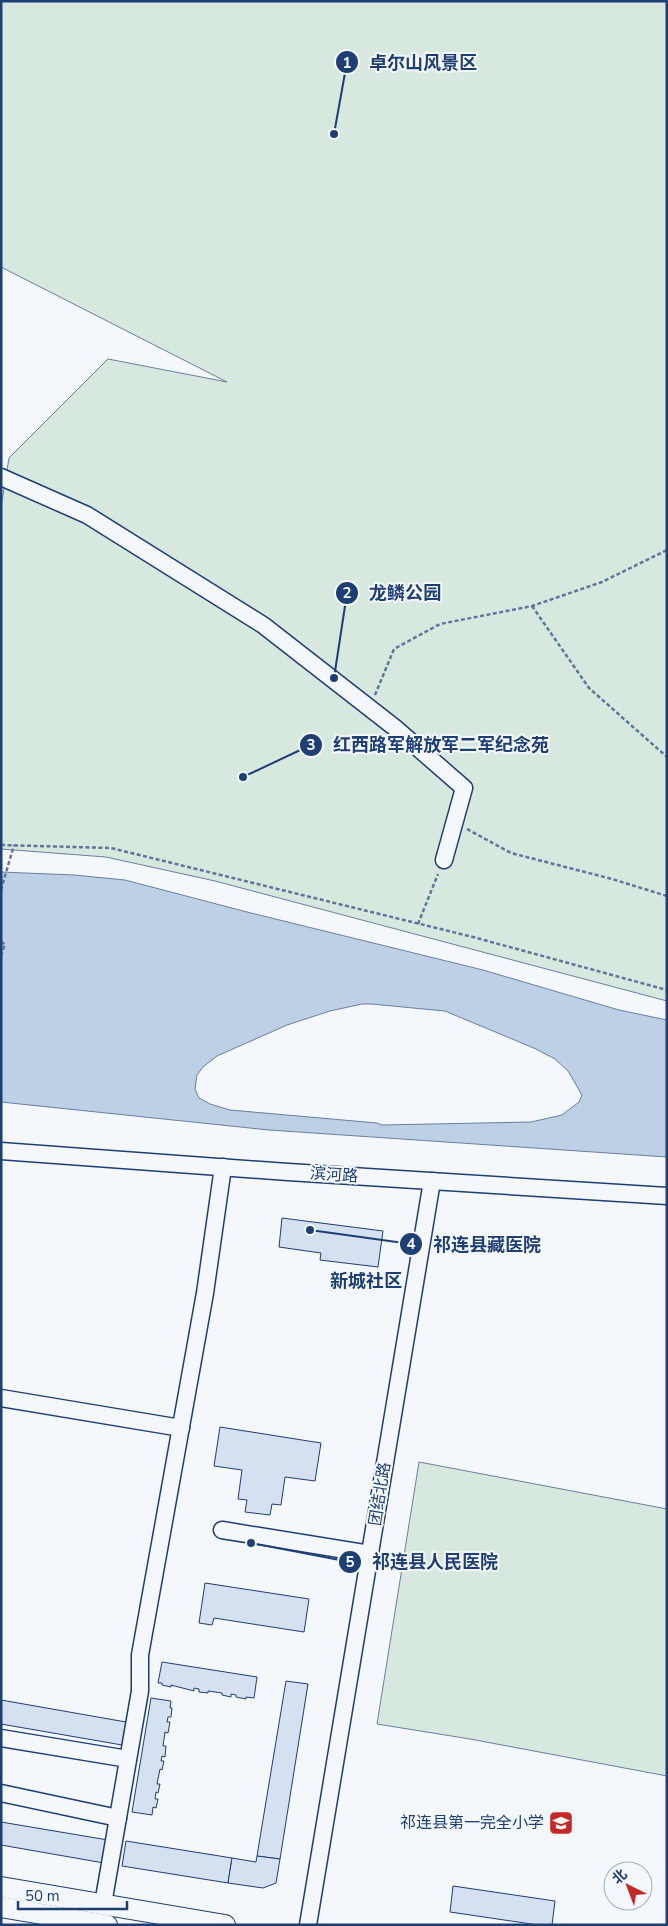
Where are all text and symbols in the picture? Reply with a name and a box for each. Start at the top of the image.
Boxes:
callout: 卓尔山风景区 [334,46,487,79]
text: 卓尔山风景区 [369,51,477,75]
text: 1 [342,53,352,73]
callout: 龙鳞公园 [334,576,451,609]
text: 龙鳞公园 [369,581,441,605]
text: 2 [342,583,352,603]
callout: 红西路军解放军二军纪念苑 [298,729,559,762]
text: 红西路军解放军二军纪念苑 [333,733,549,757]
text: 3 [306,735,316,755]
street label: 滨河路 [309,1162,359,1188]
callout: 祁连县藏医院 [398,1228,551,1261]
text: 祁连县藏医院 [433,1233,541,1257]
text: 4 [406,1234,416,1254]
district label: 新城社区 [330,1269,402,1293]
street label: 团结北路 [364,1461,396,1527]
callout: 祁连县人民医院 [337,1545,508,1578]
text: 祁连县人民医院 [372,1550,498,1574]
text: 5 [345,1552,355,1572]
school or university icon: 祁连县第一完全小学 [548,1810,574,1836]
place label: 祁连县第一完全小学 [400,1812,544,1834]
north arrow [603,1861,653,1911]
text: 北 [608,1865,631,1888]
scale bar [18,1878,126,1910]
text: 50 m [25,1886,60,1906]

